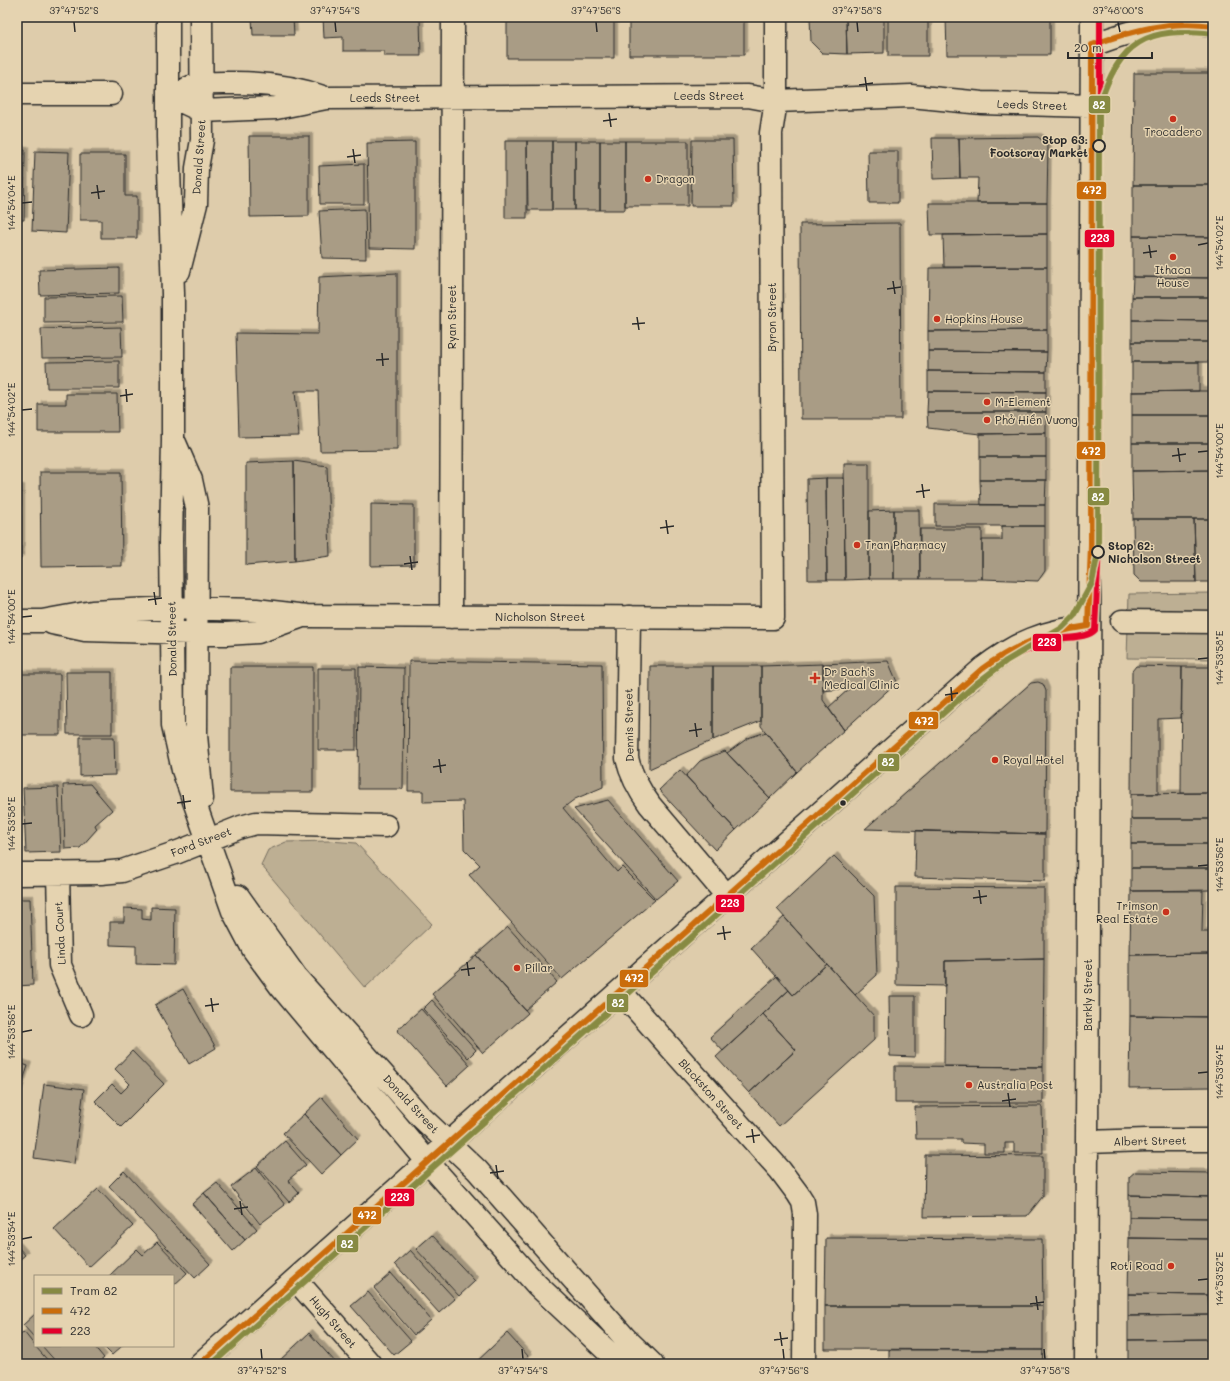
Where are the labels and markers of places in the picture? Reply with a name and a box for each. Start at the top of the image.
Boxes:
marker: Trocadero [1168,114,1178,124]
place label: Trocadero [1144,124,1202,139]
place label: Stop 63: Footscray Market [989,132,1088,160]
marker: Stop 63: Footscray Market [1092,139,1106,153]
place label: Dragon [656,171,695,186]
marker: Dragon [643,174,653,184]
marker: Ithaca House [1168,252,1178,262]
place label: Ithaca House [1155,262,1191,290]
place label: Hopkins House [945,311,1023,326]
marker: Hopkins House [932,314,942,324]
place label: M-Element [995,394,1051,409]
marker: M-Element [982,397,992,407]
place label: Phở Hiền Vương [995,412,1078,427]
marker: Phở Hiền Vương [982,415,992,425]
place label: Tran Pharmacy [865,537,947,552]
place label: Stop 62: Nicholson Street [1108,538,1201,566]
marker: Tran Pharmacy [852,540,862,550]
marker: Stop 62: Nicholson Street [1091,545,1105,559]
place label: Dr Bach's Medical Clinic [824,664,899,692]
marker: Dr Bach's Medical Clinic [809,672,821,684]
place label: Royal Hotel [1003,752,1064,767]
marker: Royal Hotel [990,755,1000,765]
unlabelled marker [838,798,848,808]
place label: Trimson Real Estate [1096,898,1158,926]
marker: Trimson Real Estate [1161,907,1171,917]
place label: Pillar [525,960,553,975]
marker: Pillar [512,963,522,973]
place label: Australia Post [977,1077,1053,1092]
marker: Australia Post [964,1080,974,1090]
place label: Roti Road [1110,1258,1163,1273]
marker: Roti Road [1166,1261,1176,1271]

